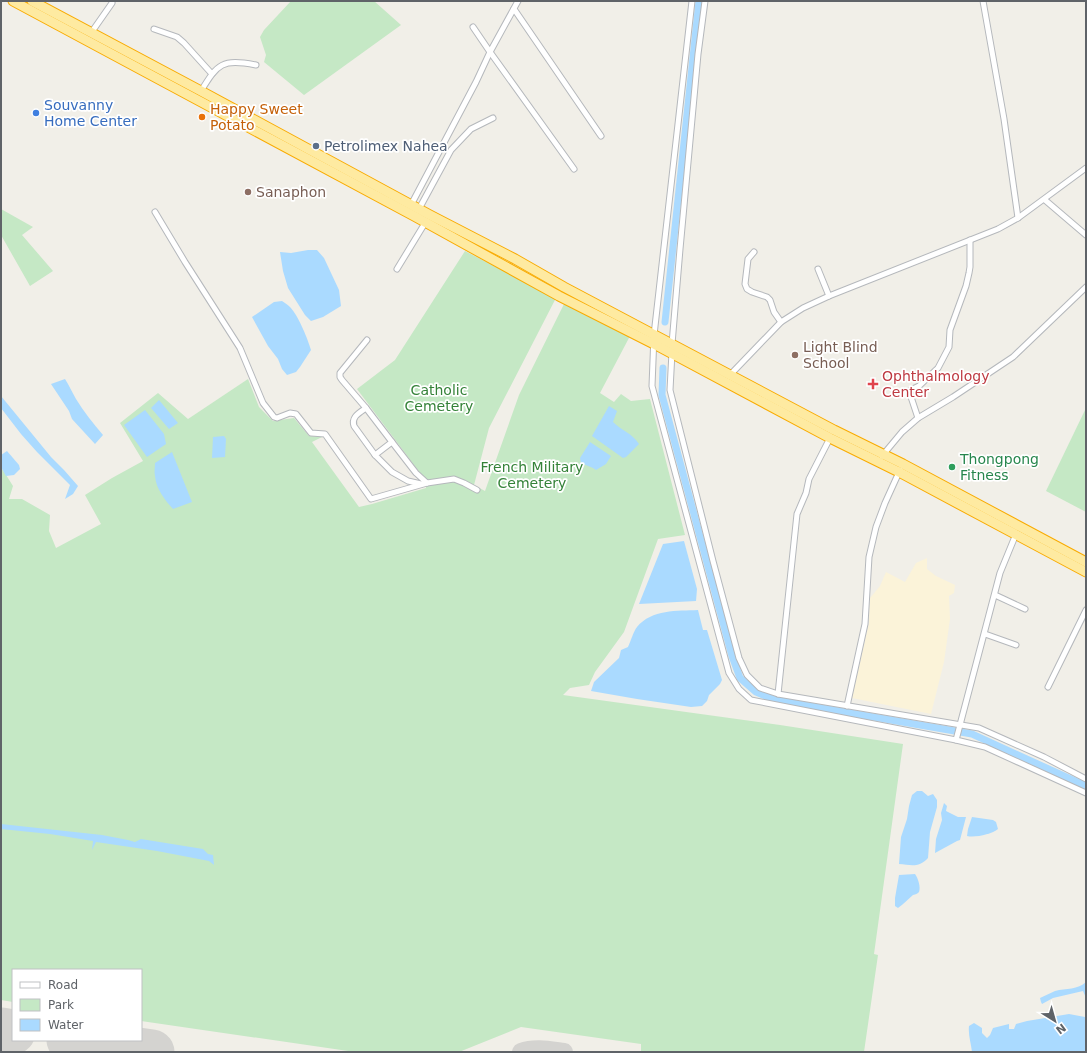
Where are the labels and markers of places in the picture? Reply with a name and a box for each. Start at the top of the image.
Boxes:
place label: Souvanny Home Center [44,97,137,129]
place label: Happy Sweet Potato [210,101,303,133]
marker: Souvanny Home Center [31,108,41,118]
marker: Happy Sweet Potato [197,112,207,122]
place label: Petrolimex Nahea [324,138,448,154]
marker: Petrolimex Nahea [311,141,321,151]
place label: Sanaphon [256,184,326,200]
marker: Sanaphon [243,187,253,197]
place label: Light Blind School [803,339,878,371]
marker: Light Blind School [790,350,800,360]
place label: Ophthalmology Center [882,368,989,400]
marker: Ophthalmology Center [867,378,879,390]
place label: Thongpong Fitness [959,451,1039,483]
marker: Thongpong Fitness [947,462,957,472]

